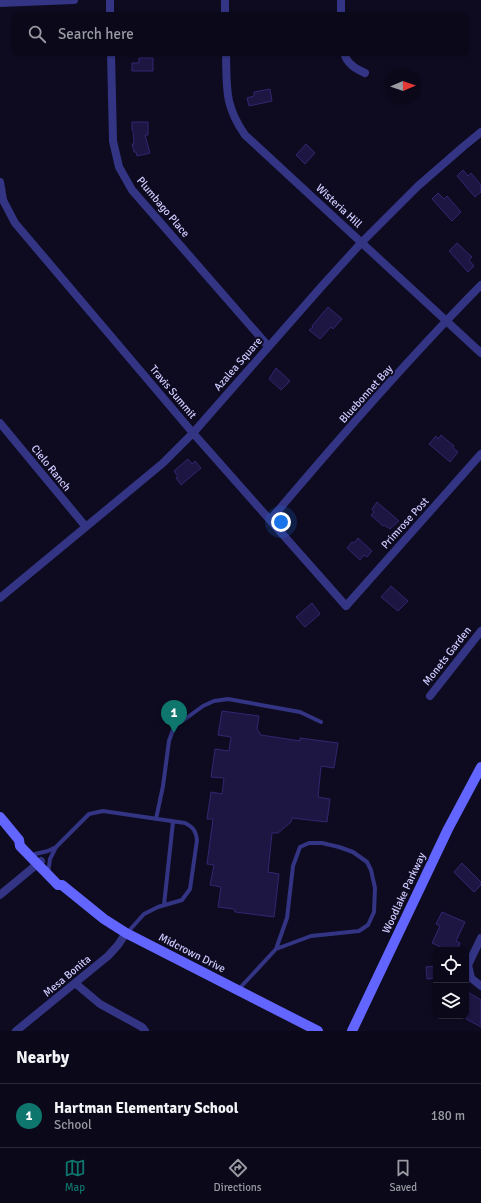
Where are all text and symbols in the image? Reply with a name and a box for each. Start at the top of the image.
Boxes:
search box [12,12,469,56]
icon: search [26,23,48,45]
text: Search here [58,25,134,43]
north arrow [385,68,421,104]
street label: Plumbago Place [134,174,192,240]
street label: Wisteria Hill [313,181,365,231]
street label: Azalea Square [211,335,265,393]
street label: Bluebonnet Bay [336,362,396,426]
street label: Travis Summit [147,363,199,421]
street label: Cielo Ranch [28,442,74,494]
street label: Primrose Post [379,495,432,551]
your location [271,512,291,532]
street label: Monets Garden [420,624,474,688]
pin: 1 [161,700,187,733]
street label: Woodlake Parkway [380,850,429,936]
street label: Midcrown Drive [156,931,228,975]
map controls [433,947,469,1019]
button: locate [433,947,469,983]
street label: Mesa Bonita [41,952,94,1000]
button: layers [433,983,469,1019]
text: Nearby [16,1047,69,1068]
text: Hartman Elementary School [54,1099,238,1117]
text: 1 [25,1108,33,1124]
text: 180 m [431,1108,465,1124]
text: School [54,1117,92,1133]
tab: Map [64,1157,86,1194]
tab: Directions [214,1157,262,1194]
tab: Saved [389,1157,417,1194]

